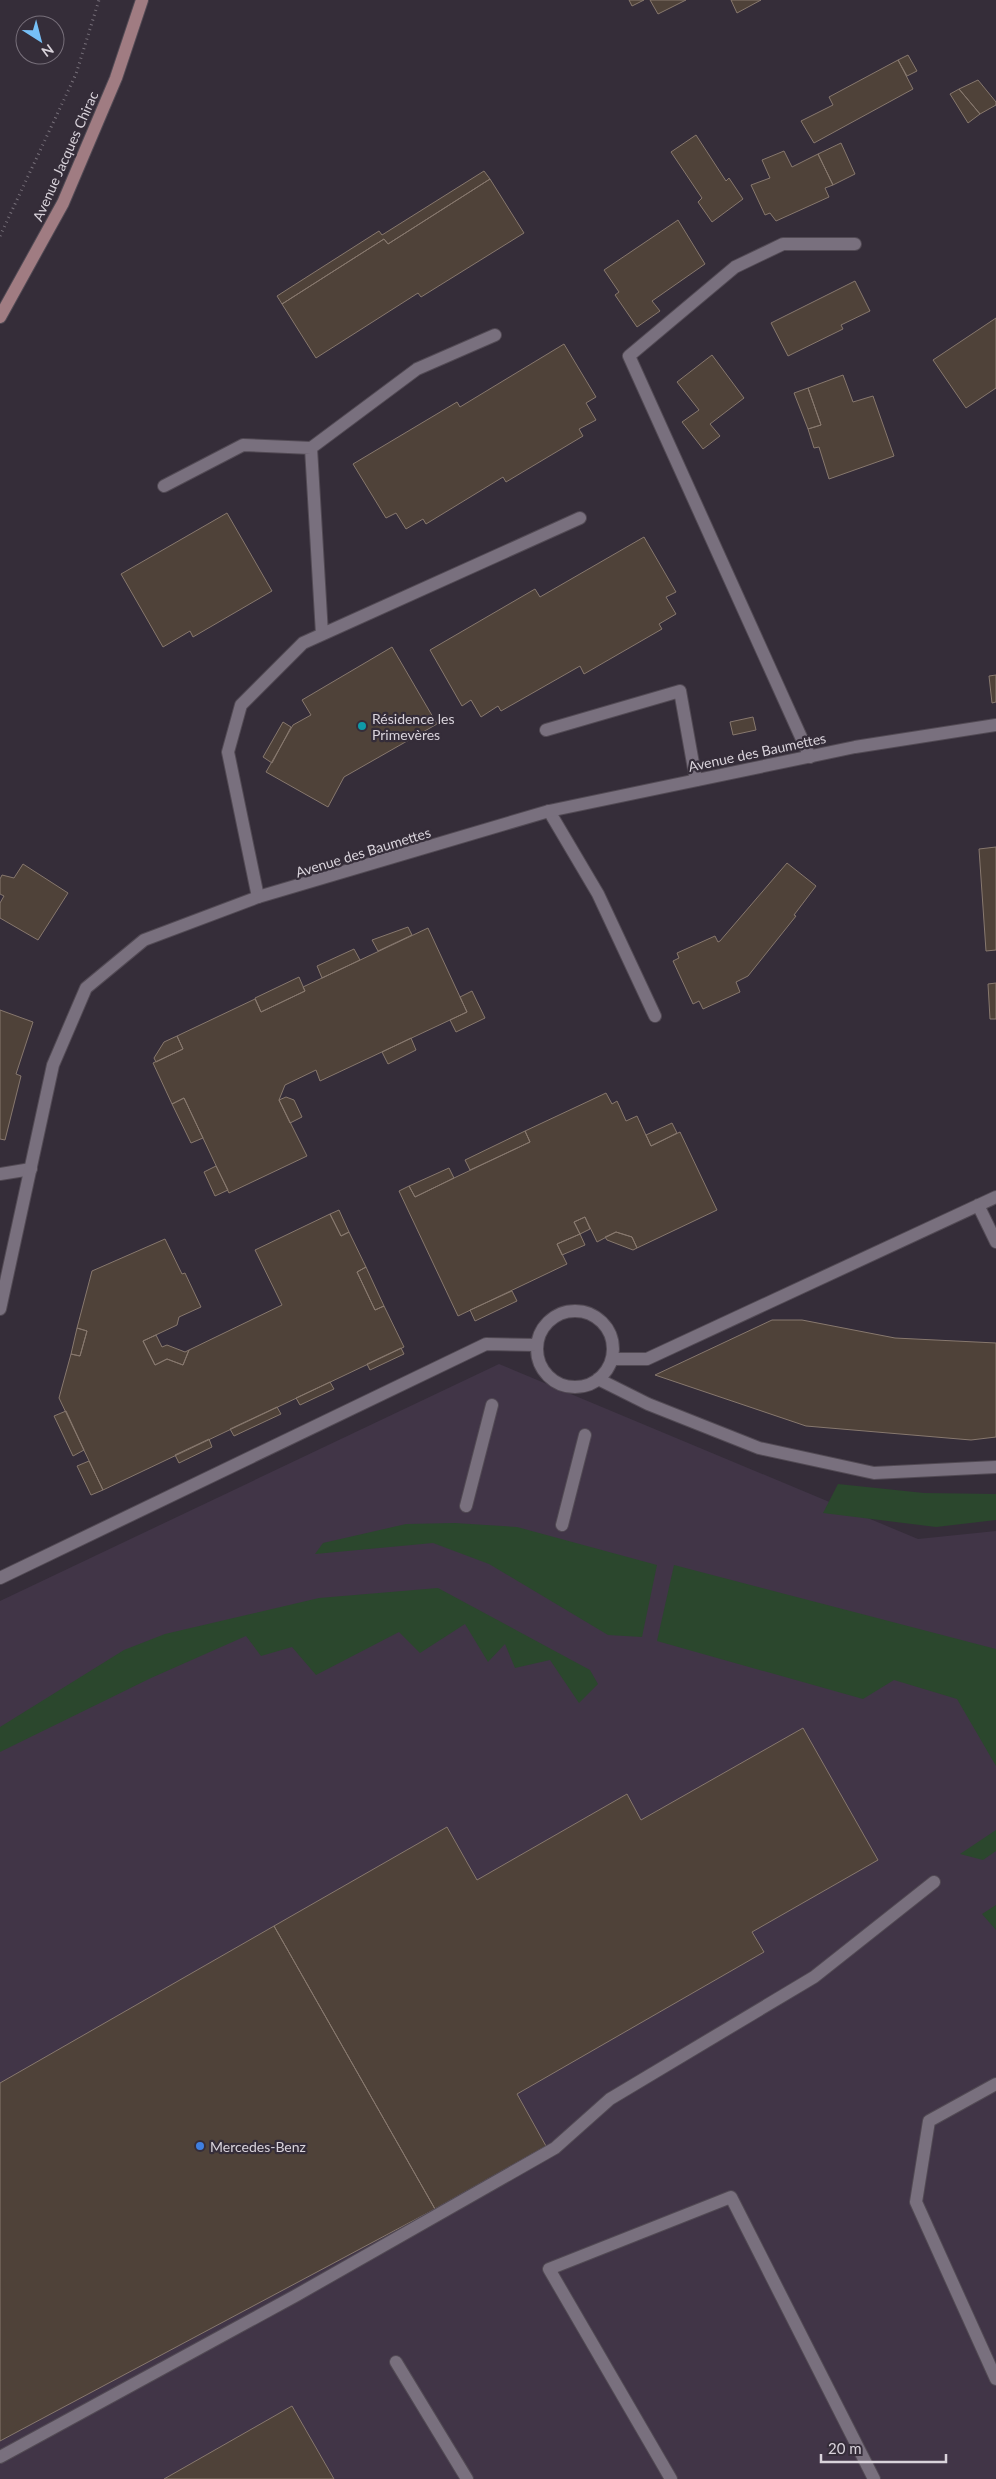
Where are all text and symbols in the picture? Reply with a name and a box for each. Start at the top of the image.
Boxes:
north arrow [15,15,65,65]
text: N [39,41,57,61]
street label: Avenue Jacques Chirac [29,88,101,224]
place label: Résidence les Primevères [372,710,454,743]
marker: Résidence les Primevères [356,720,368,732]
street label: Avenue des Baumettes [687,729,827,775]
street label: Avenue des Baumettes [293,823,433,881]
place label: Mercedes-Benz [210,2138,306,2155]
marker: Mercedes-Benz [194,2140,206,2152]
scale bar [821,2432,946,2464]
text: 20 m [828,2439,862,2457]

